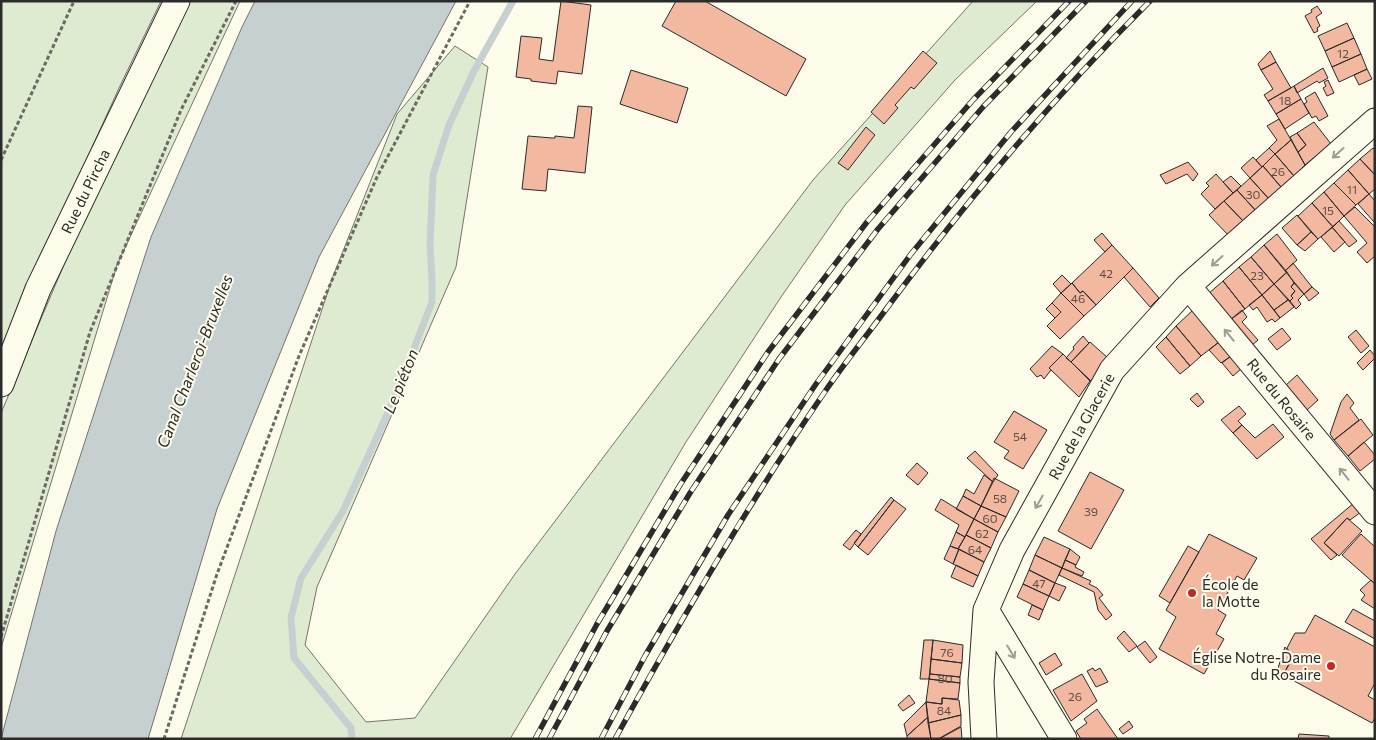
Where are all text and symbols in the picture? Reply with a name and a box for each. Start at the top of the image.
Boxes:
house number: 12 [1337,46,1349,60]
house number: 18 [1279,93,1291,107]
street label: Rue du Pircha [57,146,113,236]
one-way arrow [1332,147,1345,159]
house number: 26 [1271,164,1285,178]
house number: 11 [1347,182,1357,196]
house number: 30 [1246,187,1261,201]
house number: 15 [1322,203,1334,217]
one-way arrow [1210,255,1223,267]
house number: 42 [1099,266,1113,280]
house number: 23 [1250,268,1264,282]
water label: Canal Charleroi-Bruxelles [152,272,236,450]
house number: 46 [1071,291,1085,305]
one-way arrow [1224,329,1235,342]
water label: Le piéton [378,346,422,416]
street label: Rue du Rosaire [1244,355,1320,443]
street label: Rue de la Glacerie [1044,370,1118,482]
house number: 54 [1013,429,1027,443]
one-way arrow [1338,468,1349,481]
house number: 58 [993,491,1007,505]
one-way arrow [1033,495,1043,509]
house number: 39 [1084,504,1098,518]
house number: 60 [982,511,998,525]
house number: 62 [975,526,989,540]
house number: 64 [968,542,982,556]
place label: École de la Motte [1202,574,1260,610]
house number: 47 [1032,576,1046,590]
marker: École de la Motte [1186,587,1198,599]
house number: 76 [940,645,954,659]
one-way arrow [1007,645,1017,659]
place label: Église Notre-Dame du Rosaire [1193,647,1321,683]
marker: Église Notre-Dame du Rosaire [1325,660,1337,672]
house number: 80 [937,671,953,685]
house number: 26 [1068,689,1082,703]
house number: 84 [937,703,951,717]

